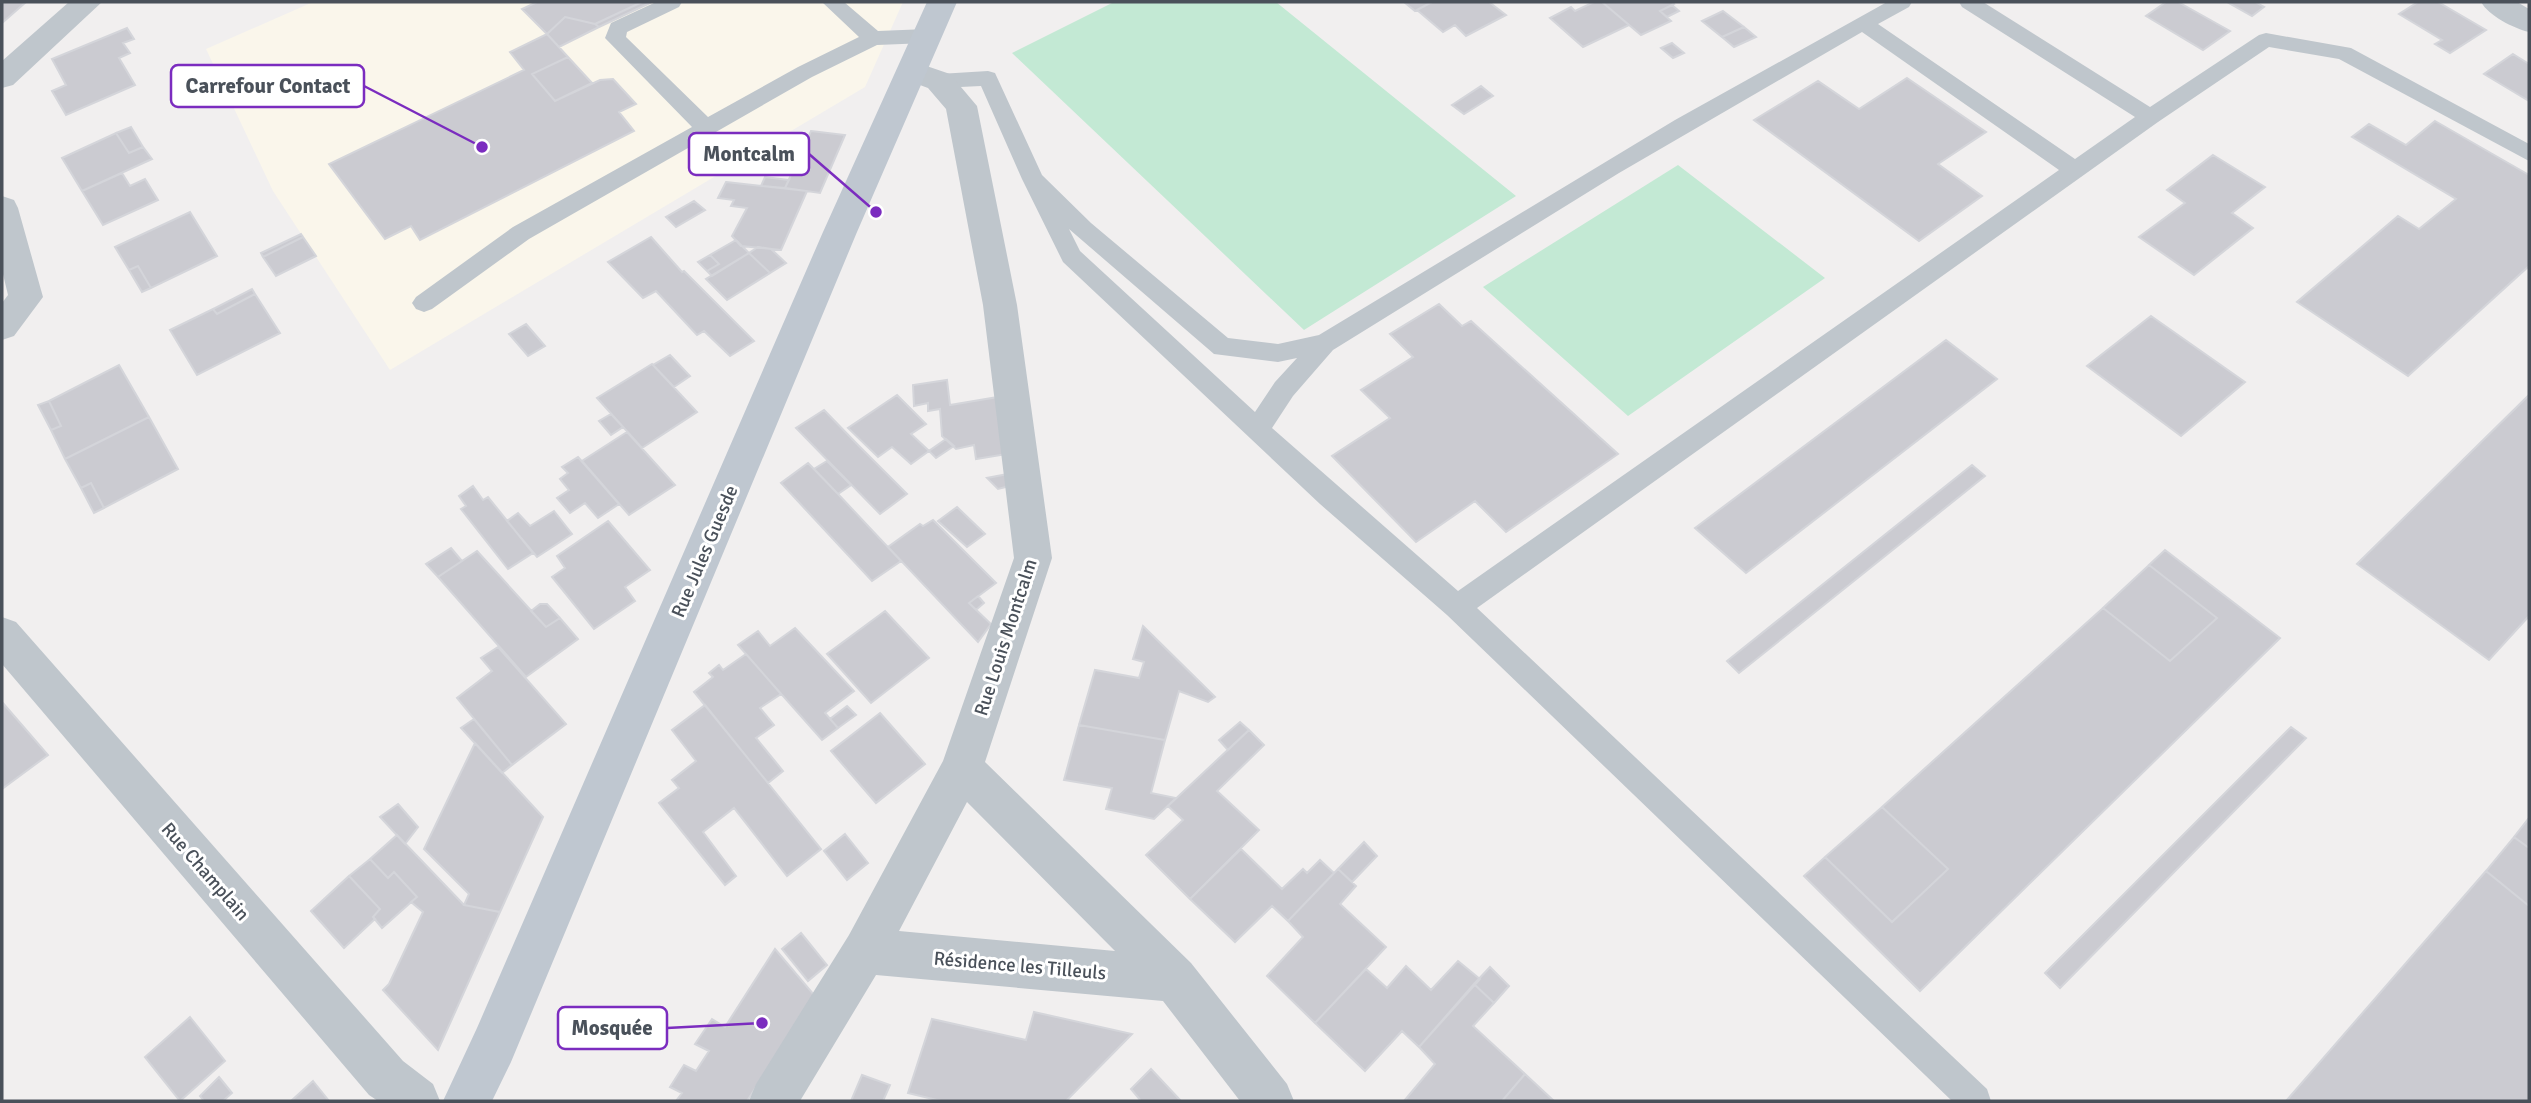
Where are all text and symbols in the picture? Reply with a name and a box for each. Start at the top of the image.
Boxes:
callout: Carrefour Contact [171,65,364,107]
text: Carrefour Contact [186,73,351,99]
callout: Montcalm [689,133,809,175]
text: Montcalm [703,141,795,167]
street label: Rue Jules Guesde [666,482,744,621]
street label: Rue Louis Montcalm [969,556,1043,719]
street label: Rue Champlain [156,818,254,926]
street label: Résidence les Tilleuls [933,946,1107,985]
callout: Mosquée [558,1007,667,1049]
text: Mosquée [571,1015,653,1041]

